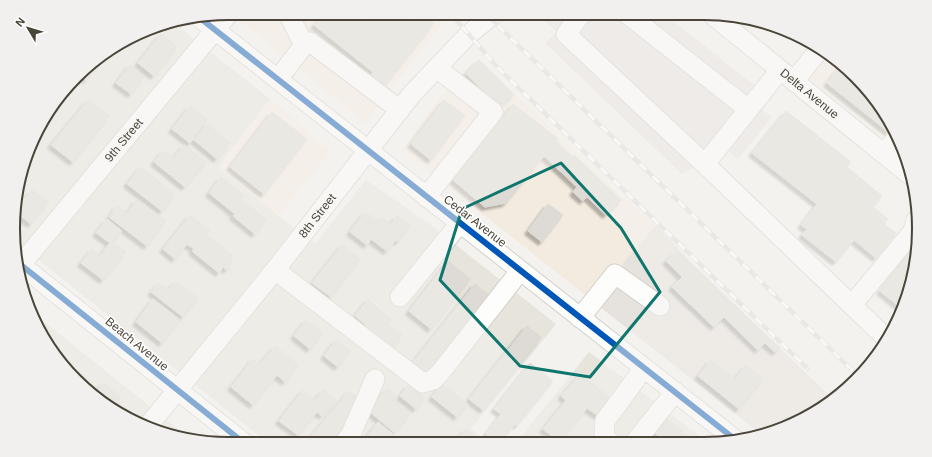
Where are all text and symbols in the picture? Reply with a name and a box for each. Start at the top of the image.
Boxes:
north arrow [8,8,48,48]
text: N [13,15,27,29]
street label: Delta Avenue [777,66,842,122]
street label: 9th Street [102,115,146,165]
street label: 8th Street [296,190,339,241]
street label: Cedar Avenue [441,192,509,250]
street label: Beach Avenue [103,314,172,374]

